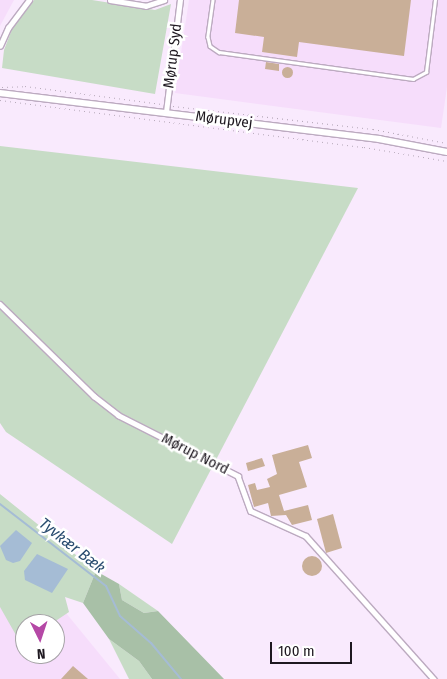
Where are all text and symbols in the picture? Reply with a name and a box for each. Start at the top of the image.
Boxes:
street label: Mørup Syd [160,23,186,89]
street label: Mørupvej [194,108,254,132]
street label: Mørup Nord [158,429,232,479]
water label: Tyvkær Bæk [35,514,109,578]
north arrow [15,614,65,664]
scale bar [272,632,354,664]
text: 100 m [278,642,315,660]
text: N [36,645,46,662]

